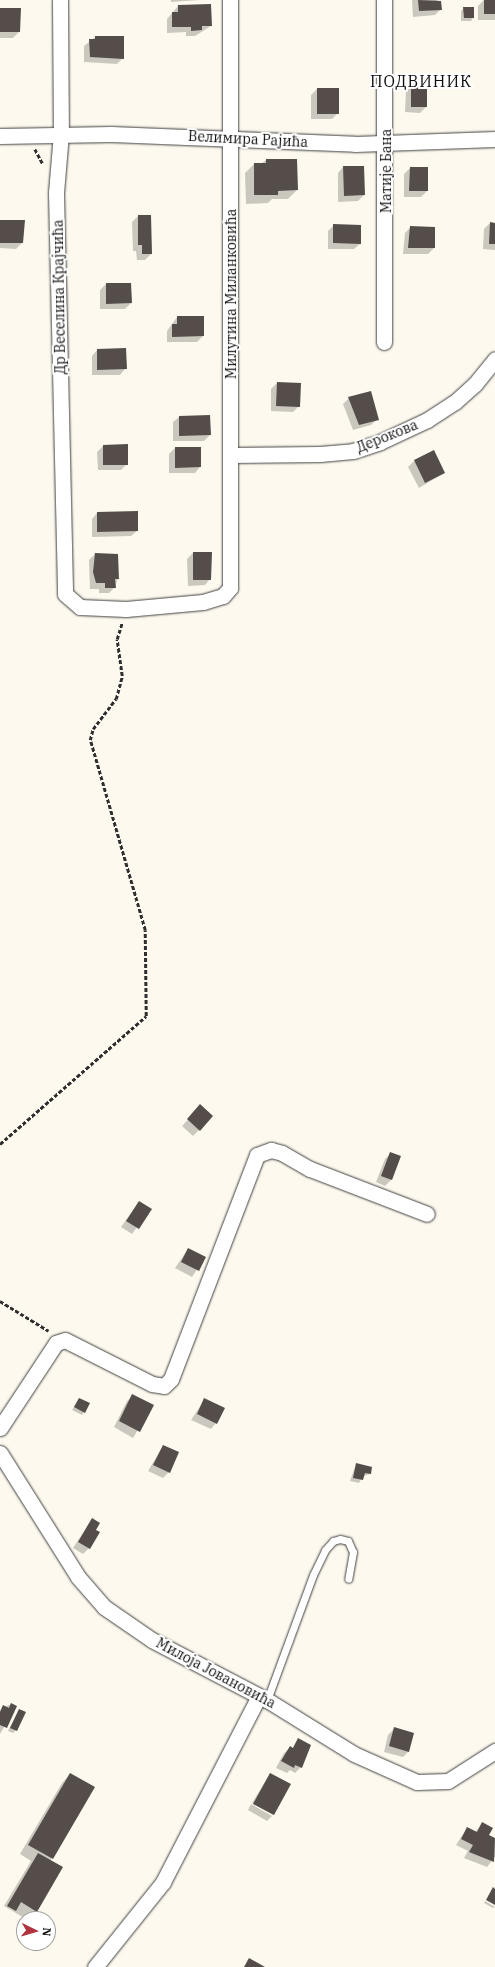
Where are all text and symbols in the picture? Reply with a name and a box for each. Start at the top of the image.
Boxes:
district label: ПОДВИНИК [370,71,472,91]
street label: Велимира Рајића [188,127,308,151]
street label: Матије Бана [378,129,394,213]
street label: Милутина Миланковића [223,209,239,379]
street label: Др Веселина Крајчића [49,219,69,375]
street label: Дерокова [354,416,420,456]
street label: Милоја Јовановића [153,1634,279,1712]
north arrow [16,1911,56,1951]
text: N [40,1927,54,1937]

